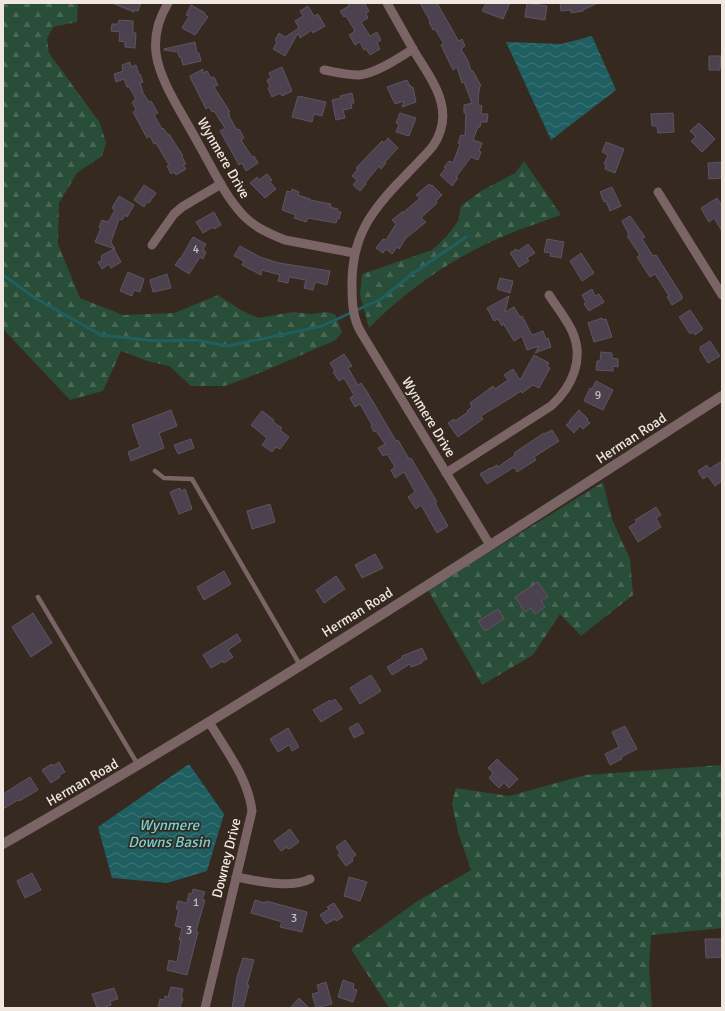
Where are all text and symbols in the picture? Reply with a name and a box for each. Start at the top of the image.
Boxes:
street label: Wynmere Drive [194,115,254,202]
house number: 4 [193,242,200,257]
street label: Wynmere Drive [398,374,459,460]
house number: 9 [595,388,601,403]
street label: Herman Road [593,409,670,467]
street label: Herman Road [319,584,396,641]
street label: Herman Road [43,755,121,810]
water label: Wynmere Downs Basin [128,816,211,851]
street label: Downey Drive [208,816,245,900]
house number: 1 [193,895,199,910]
house number: 3 [291,911,297,926]
house number: 3 [186,923,192,938]

